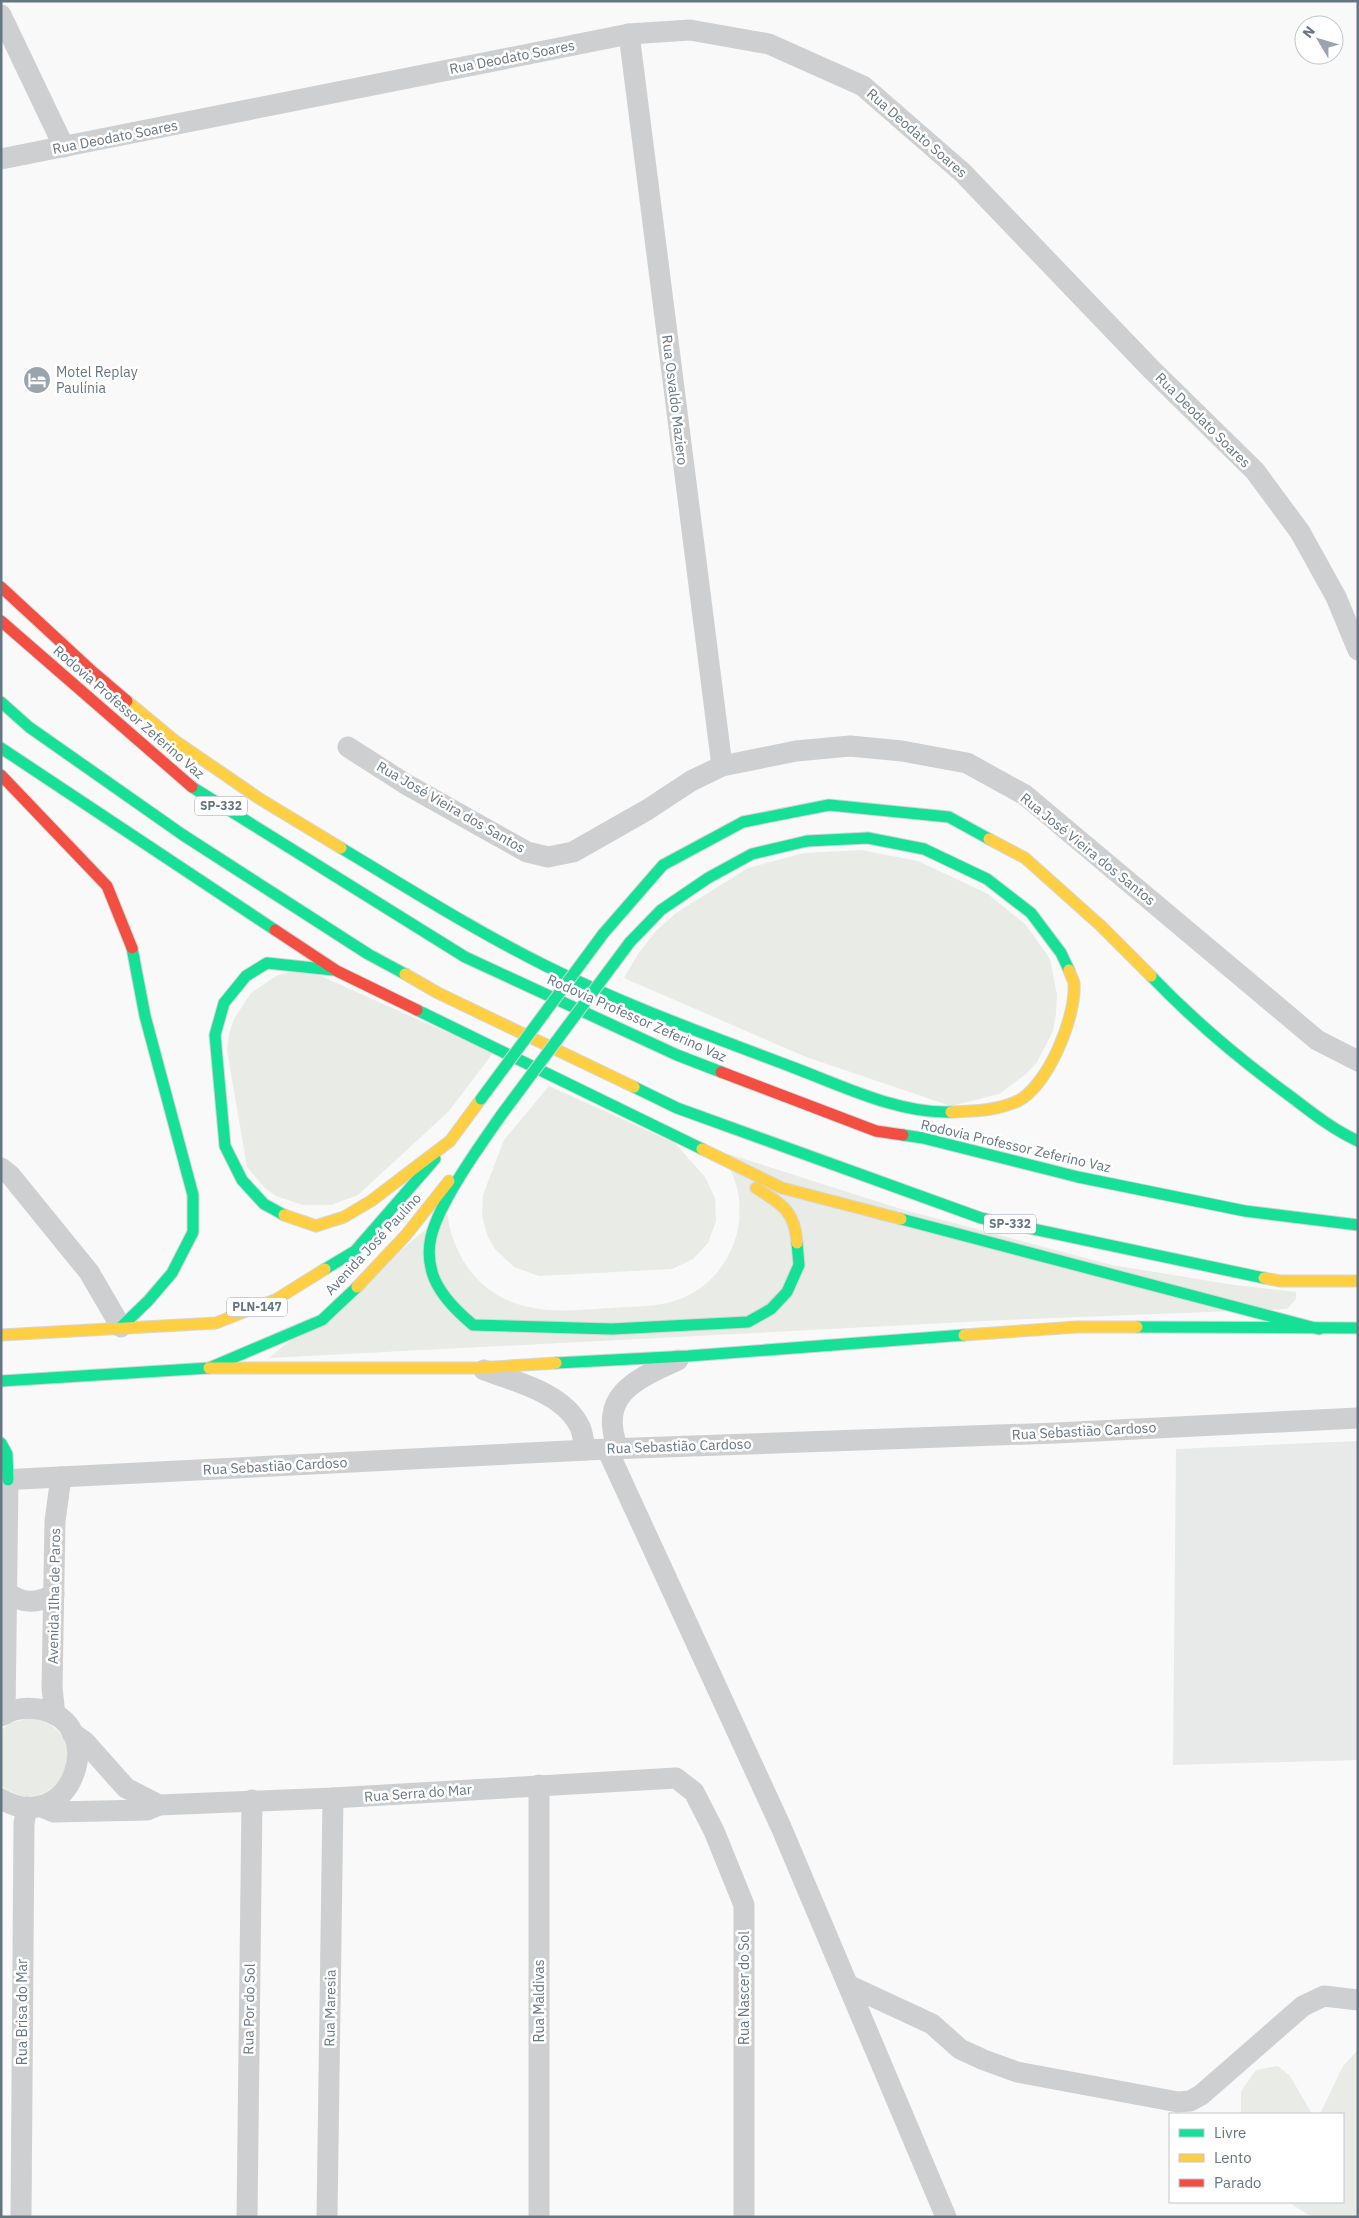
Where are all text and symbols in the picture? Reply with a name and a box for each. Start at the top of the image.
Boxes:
north arrow [1294,15,1344,65]
text: N [1299,22,1319,42]
street label: Rua Deodato Soares [448,36,576,78]
street label: Rua Deodato Soares [863,84,971,182]
street label: Rua Deodato Soares [51,116,179,158]
street label: Rua Osvaldo Maziero [658,334,692,466]
place label: Motel Replay Paulínia [56,363,138,397]
hotel icon: Motel Replay Paulínia [22,365,52,395]
street label: Rua Deodato Soares [1152,369,1254,471]
street label: Rodovia Professor Zeferino Vaz [50,641,209,783]
street label: Rua José Vieira dos Santos [373,757,529,857]
street label: Rua José Vieira dos Santos [1017,789,1159,909]
road number: SP-332 [195,796,247,816]
street label: Rodovia Professor Zeferino Vaz [544,970,730,1066]
street label: Rodovia Professor Zeferino Vaz [919,1115,1113,1177]
street label: Avenida José Paulino [321,1189,425,1299]
road number: SP-332 [984,1214,1036,1234]
road number: PLN-147 [227,1298,287,1316]
street label: Rua Sebastião Cardoso [1011,1418,1157,1444]
street label: Rua Sebastião Cardoso [606,1434,752,1458]
street label: Rua Sebastião Cardoso [202,1453,348,1479]
street label: Avenida Ilha de Paros [44,1528,64,1664]
street label: Rua Serra do Mar [364,1780,472,1806]
street label: Rua Nascer do Sol [735,1931,753,2045]
street label: Rua Brisa do Mar [13,1959,31,2065]
street label: Rua Maldivas [530,1959,548,2043]
street label: Rua Por do Sol [239,1963,259,2055]
street label: Rua Maresia [320,1969,340,2047]
legend [1169,2113,1344,2203]
text: Livre [1214,2123,1246,2142]
text: Lento [1214,2148,1252,2167]
text: Parado [1214,2173,1262,2192]

